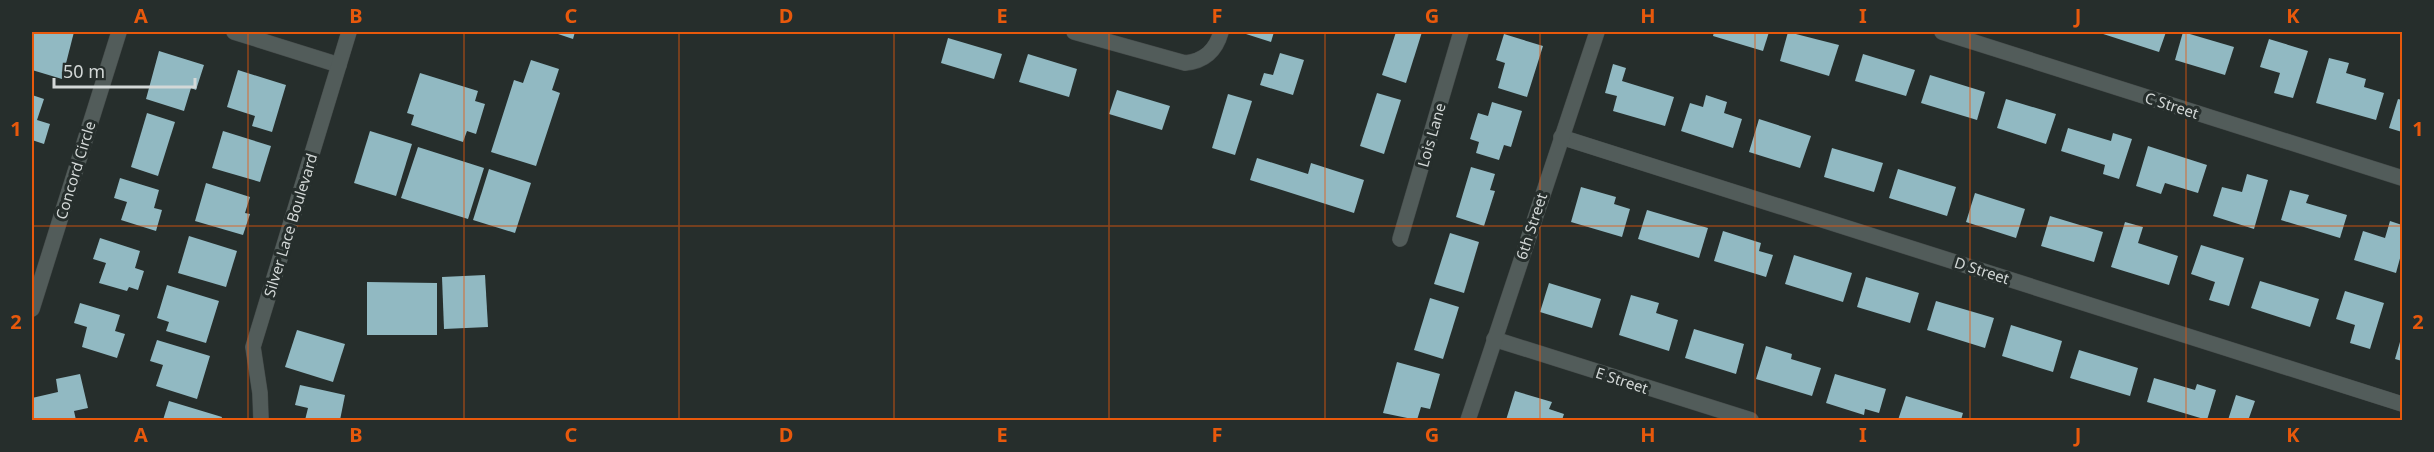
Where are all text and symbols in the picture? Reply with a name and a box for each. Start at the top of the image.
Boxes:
text: A [134,2,148,29]
text: B [349,2,363,29]
text: C [565,2,578,29]
text: D [779,2,793,29]
text: E [996,2,1008,29]
text: F [1212,2,1222,29]
text: G [1425,2,1439,29]
text: H [1640,2,1656,29]
text: I [1859,2,1867,29]
text: J [2073,2,2081,29]
text: K [2286,2,2300,29]
scale bar [54,51,195,89]
text: 50 m [63,59,105,83]
street label: C Street [2143,87,2202,123]
street label: Lois Lane [1412,101,1450,169]
text: 1 [10,115,22,142]
text: 1 [2412,115,2424,142]
street label: Concord Circle [51,118,99,222]
street label: Silver Lace Boulevard [259,151,321,299]
street label: 6th Street [1511,190,1551,262]
street label: D Street [1952,252,2013,288]
text: 2 [10,308,22,335]
text: 2 [2412,308,2424,335]
street label: E Street [1593,362,1651,398]
text: A [134,421,148,448]
text: B [349,421,363,448]
text: C [565,421,578,448]
text: D [779,421,793,448]
text: E [996,421,1008,448]
text: F [1212,421,1222,448]
text: G [1425,421,1439,448]
text: H [1640,421,1656,448]
text: I [1859,421,1867,448]
text: J [2073,421,2081,448]
text: K [2286,421,2300,448]

